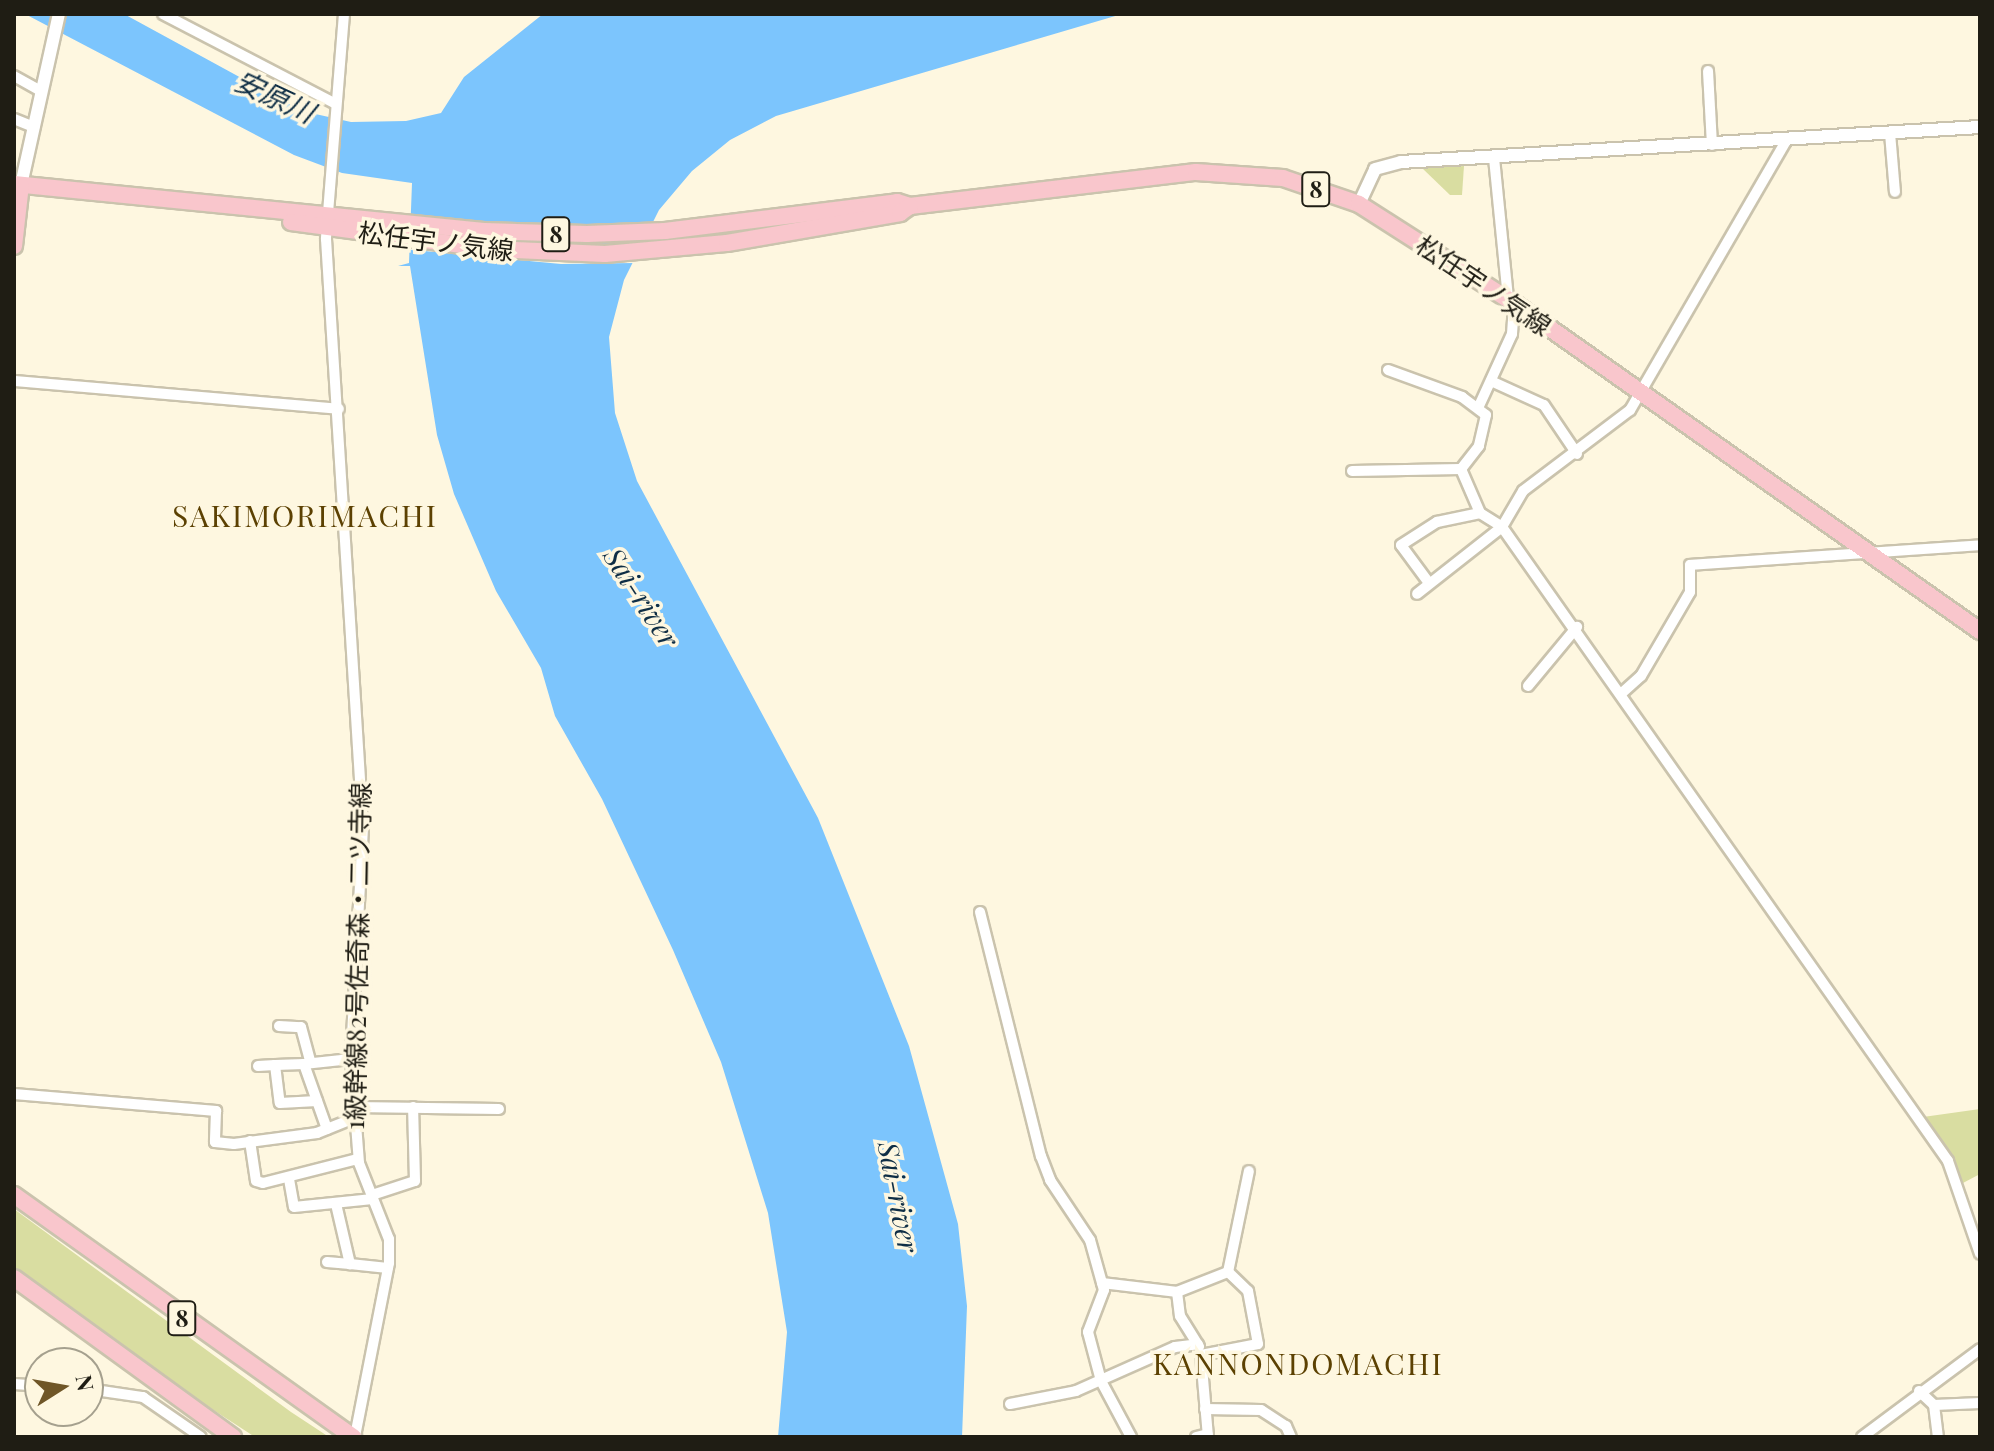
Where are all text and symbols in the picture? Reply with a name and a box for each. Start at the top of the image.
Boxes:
water label: 安原川 [230,63,320,129]
road number: 8 [1300,169,1332,209]
road number: 8 [540,214,572,254]
street label: 松任宇ノ気線 [357,216,515,266]
street label: 松任宇ノ気線 [1411,228,1557,342]
district label: SAKIMORIMACHI [172,497,438,533]
water label: Sai-river [597,541,687,653]
street label: 1級幹線82号佐奇森・二ツ寺線 [338,782,376,1130]
water label: Sai-river [872,1139,926,1255]
road number: 8 [166,1298,198,1338]
district label: KANNONDOMACHI [1152,1345,1444,1381]
north arrow [24,1347,104,1427]
text: N [69,1372,102,1393]

